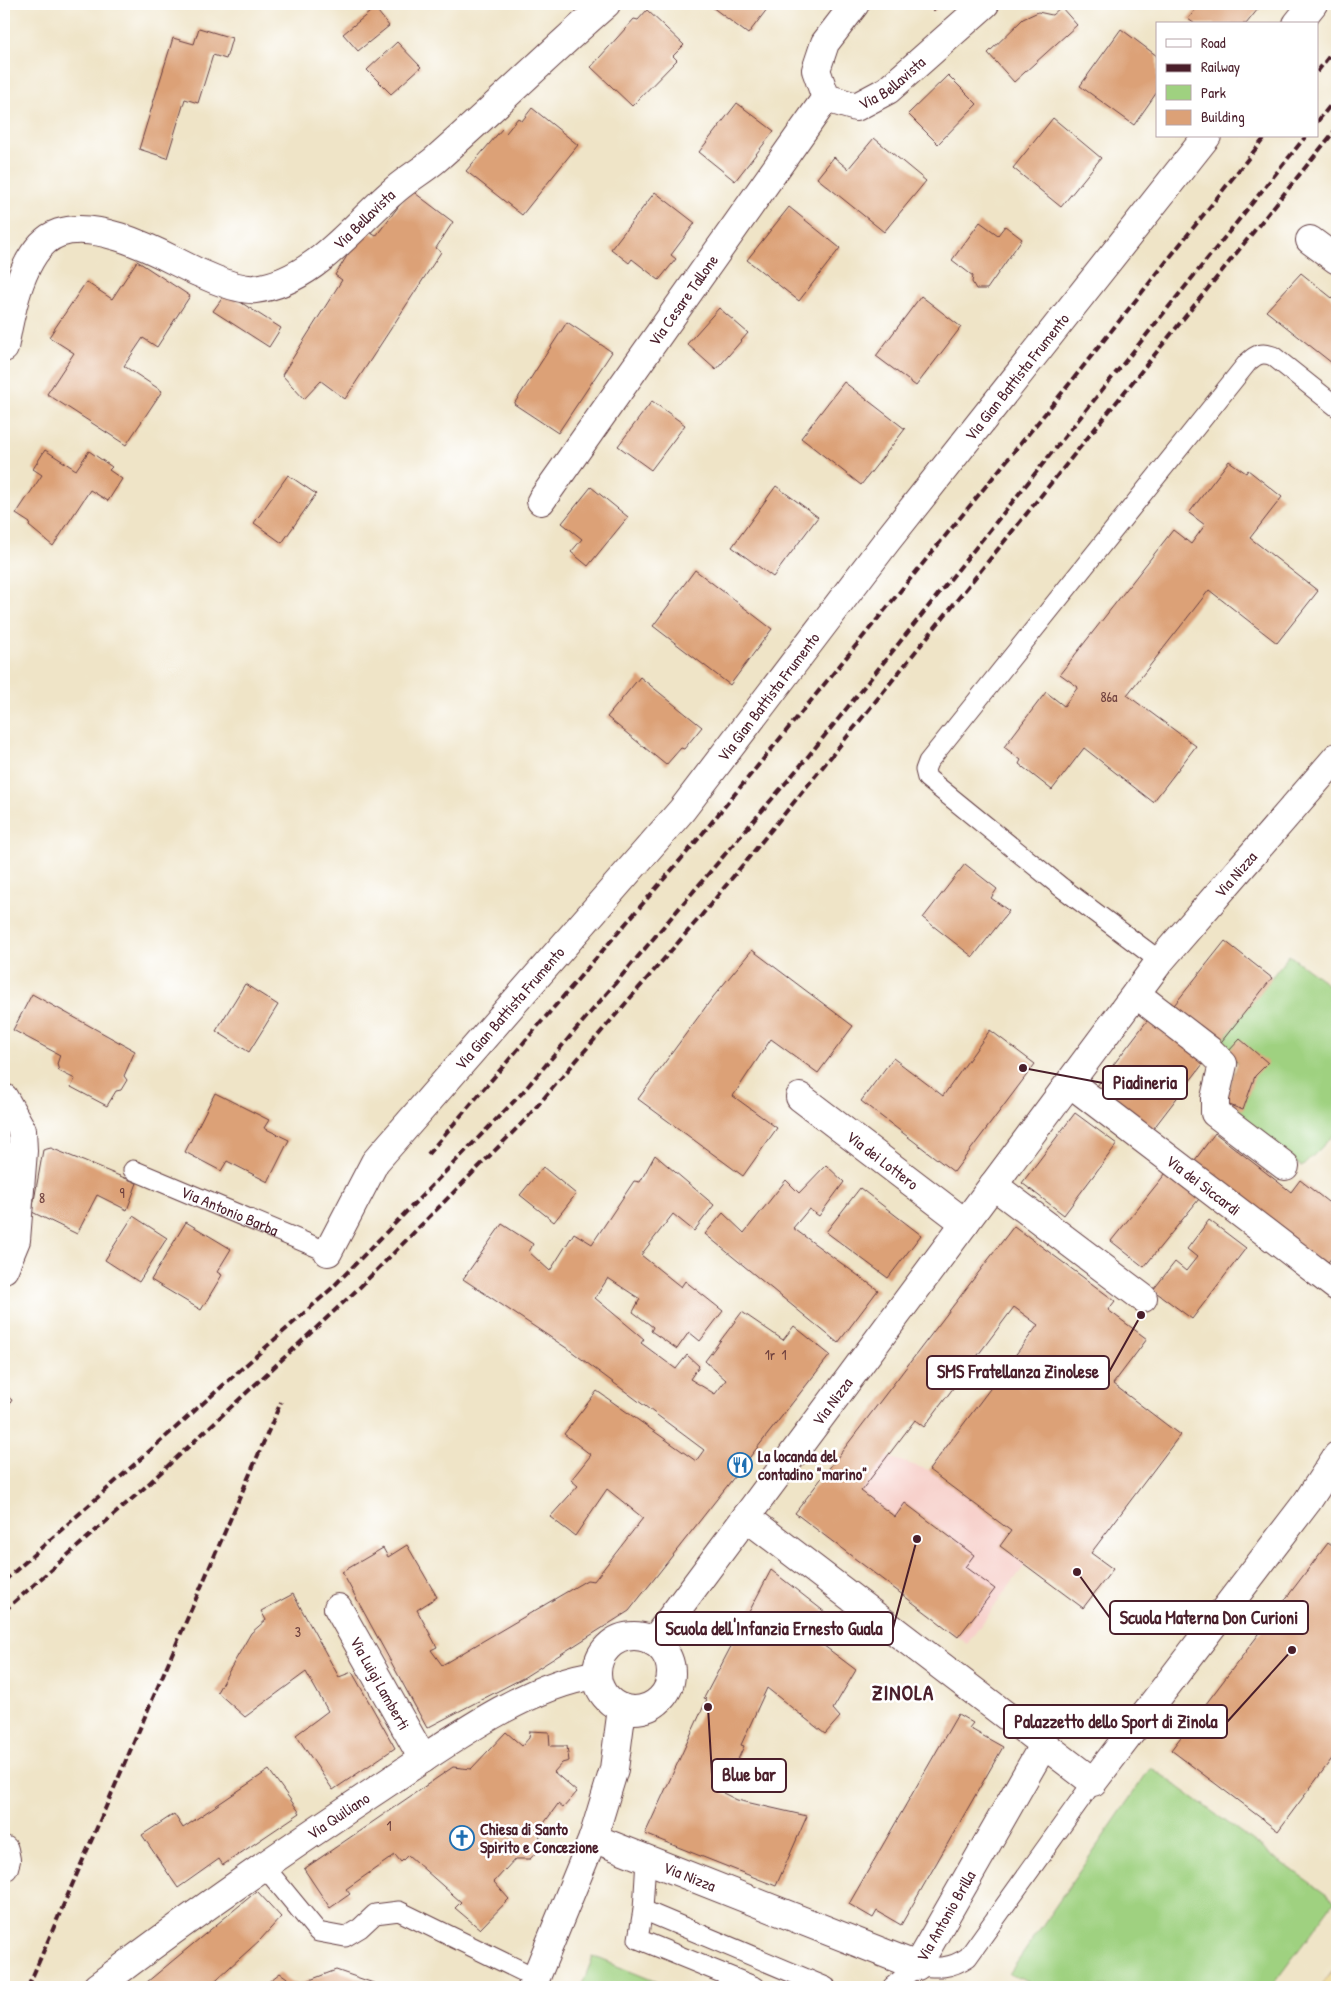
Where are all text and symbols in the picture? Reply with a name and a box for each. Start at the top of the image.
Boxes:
legend [1156,22,1318,138]
text: Road [1201,32,1226,53]
street label: Via Bellavista [855,51,930,115]
text: Railway [1201,56,1240,77]
text: Park [1201,82,1226,103]
text: Building [1201,106,1245,127]
street label: Via Bellavista [328,184,400,254]
street label: Via Cesare Tallone [643,250,723,350]
street label: Via Gian Battista Frumento [959,308,1074,445]
street label: Via Gian Battista Frumento [712,627,825,766]
house number: 86a [1100,687,1118,706]
street label: Via Nizza [1209,846,1262,902]
street label: Via Gian Battista Frumento [450,941,570,1074]
callout: Piadineria [1103,1066,1187,1099]
text: Piadineria [1113,1070,1178,1095]
street label: Via dei Lottero [842,1126,924,1195]
street label: Via dei Siccardi [1162,1149,1245,1220]
street label: Via Antonio Barba [178,1180,282,1241]
house number: 9 [119,1183,125,1202]
house number: 8 [39,1188,45,1207]
house number: 1r [765,1345,776,1364]
house number: 1 [781,1345,787,1364]
callout: SMS Fratellanza Zinolese [927,1356,1109,1389]
text: SMS Fratellanza Zinolese [937,1359,1100,1384]
street label: Via Nizza [807,1373,857,1430]
place label: La locanda del contadino "marino" [758,1445,867,1485]
restaurant icon: La locanda del contadino "marino" [727,1452,753,1478]
callout: Scuola Materna Don Curioni [1110,1601,1308,1634]
text: Scuola Materna Don Curioni [1120,1605,1298,1630]
callout: Scuola dell'Infanzia Ernesto Guala [656,1612,893,1645]
text: Scuola dell'Infanzia Ernesto Guala [666,1616,883,1641]
house number: 3 [295,1622,301,1641]
street label: Via Luigi Lamberti [345,1632,415,1734]
district label: ZINOLA [872,1678,934,1707]
callout: Palazzetto dello Sport di Zinola [1004,1705,1227,1738]
text: Palazzetto dello Sport di Zinola [1014,1709,1219,1735]
callout: Blue bar [712,1759,786,1792]
text: Blue bar [722,1762,776,1787]
street label: Via Quiliano [303,1786,374,1844]
house number: 1 [386,1816,392,1835]
place label: Chiesa di Santo Spirito e Concezione [480,1818,599,1859]
church icon: Chiesa di Santo Spirito e Concezione [449,1825,475,1851]
street label: Via Nizza [660,1856,719,1896]
street label: Via Antonio Brilla [911,1866,980,1966]

